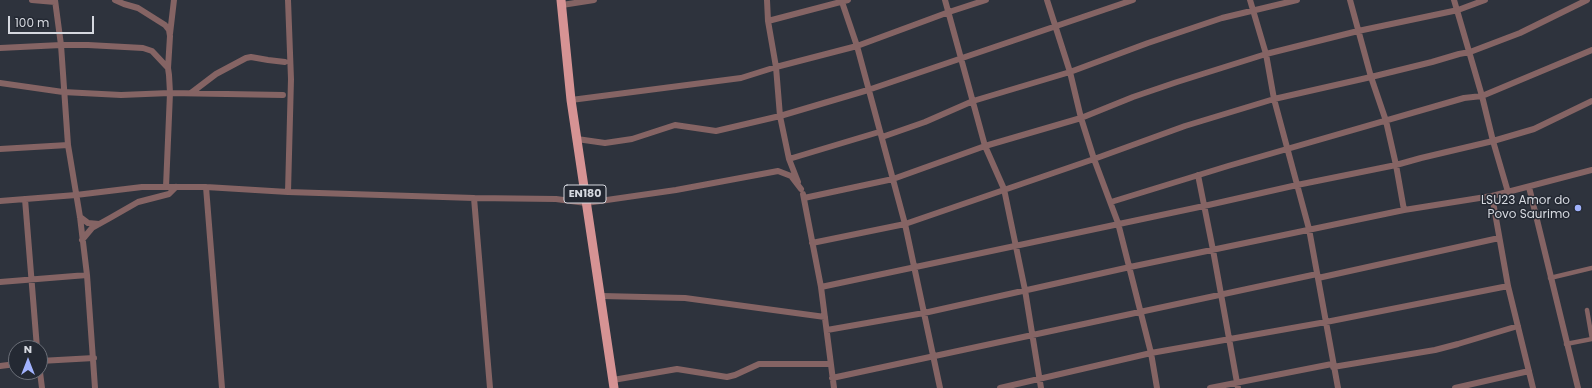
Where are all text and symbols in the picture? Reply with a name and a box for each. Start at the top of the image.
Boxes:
scale bar [10,8,96,34]
text: 100 m [15,14,49,31]
road number: EN180 [564,185,606,203]
place label: LSU23 Amor do Povo Saurimo [1481,194,1570,222]
marker: LSU23 Amor do Povo Saurimo [1573,203,1583,213]
north arrow [8,340,48,380]
text: N [24,341,32,357]

